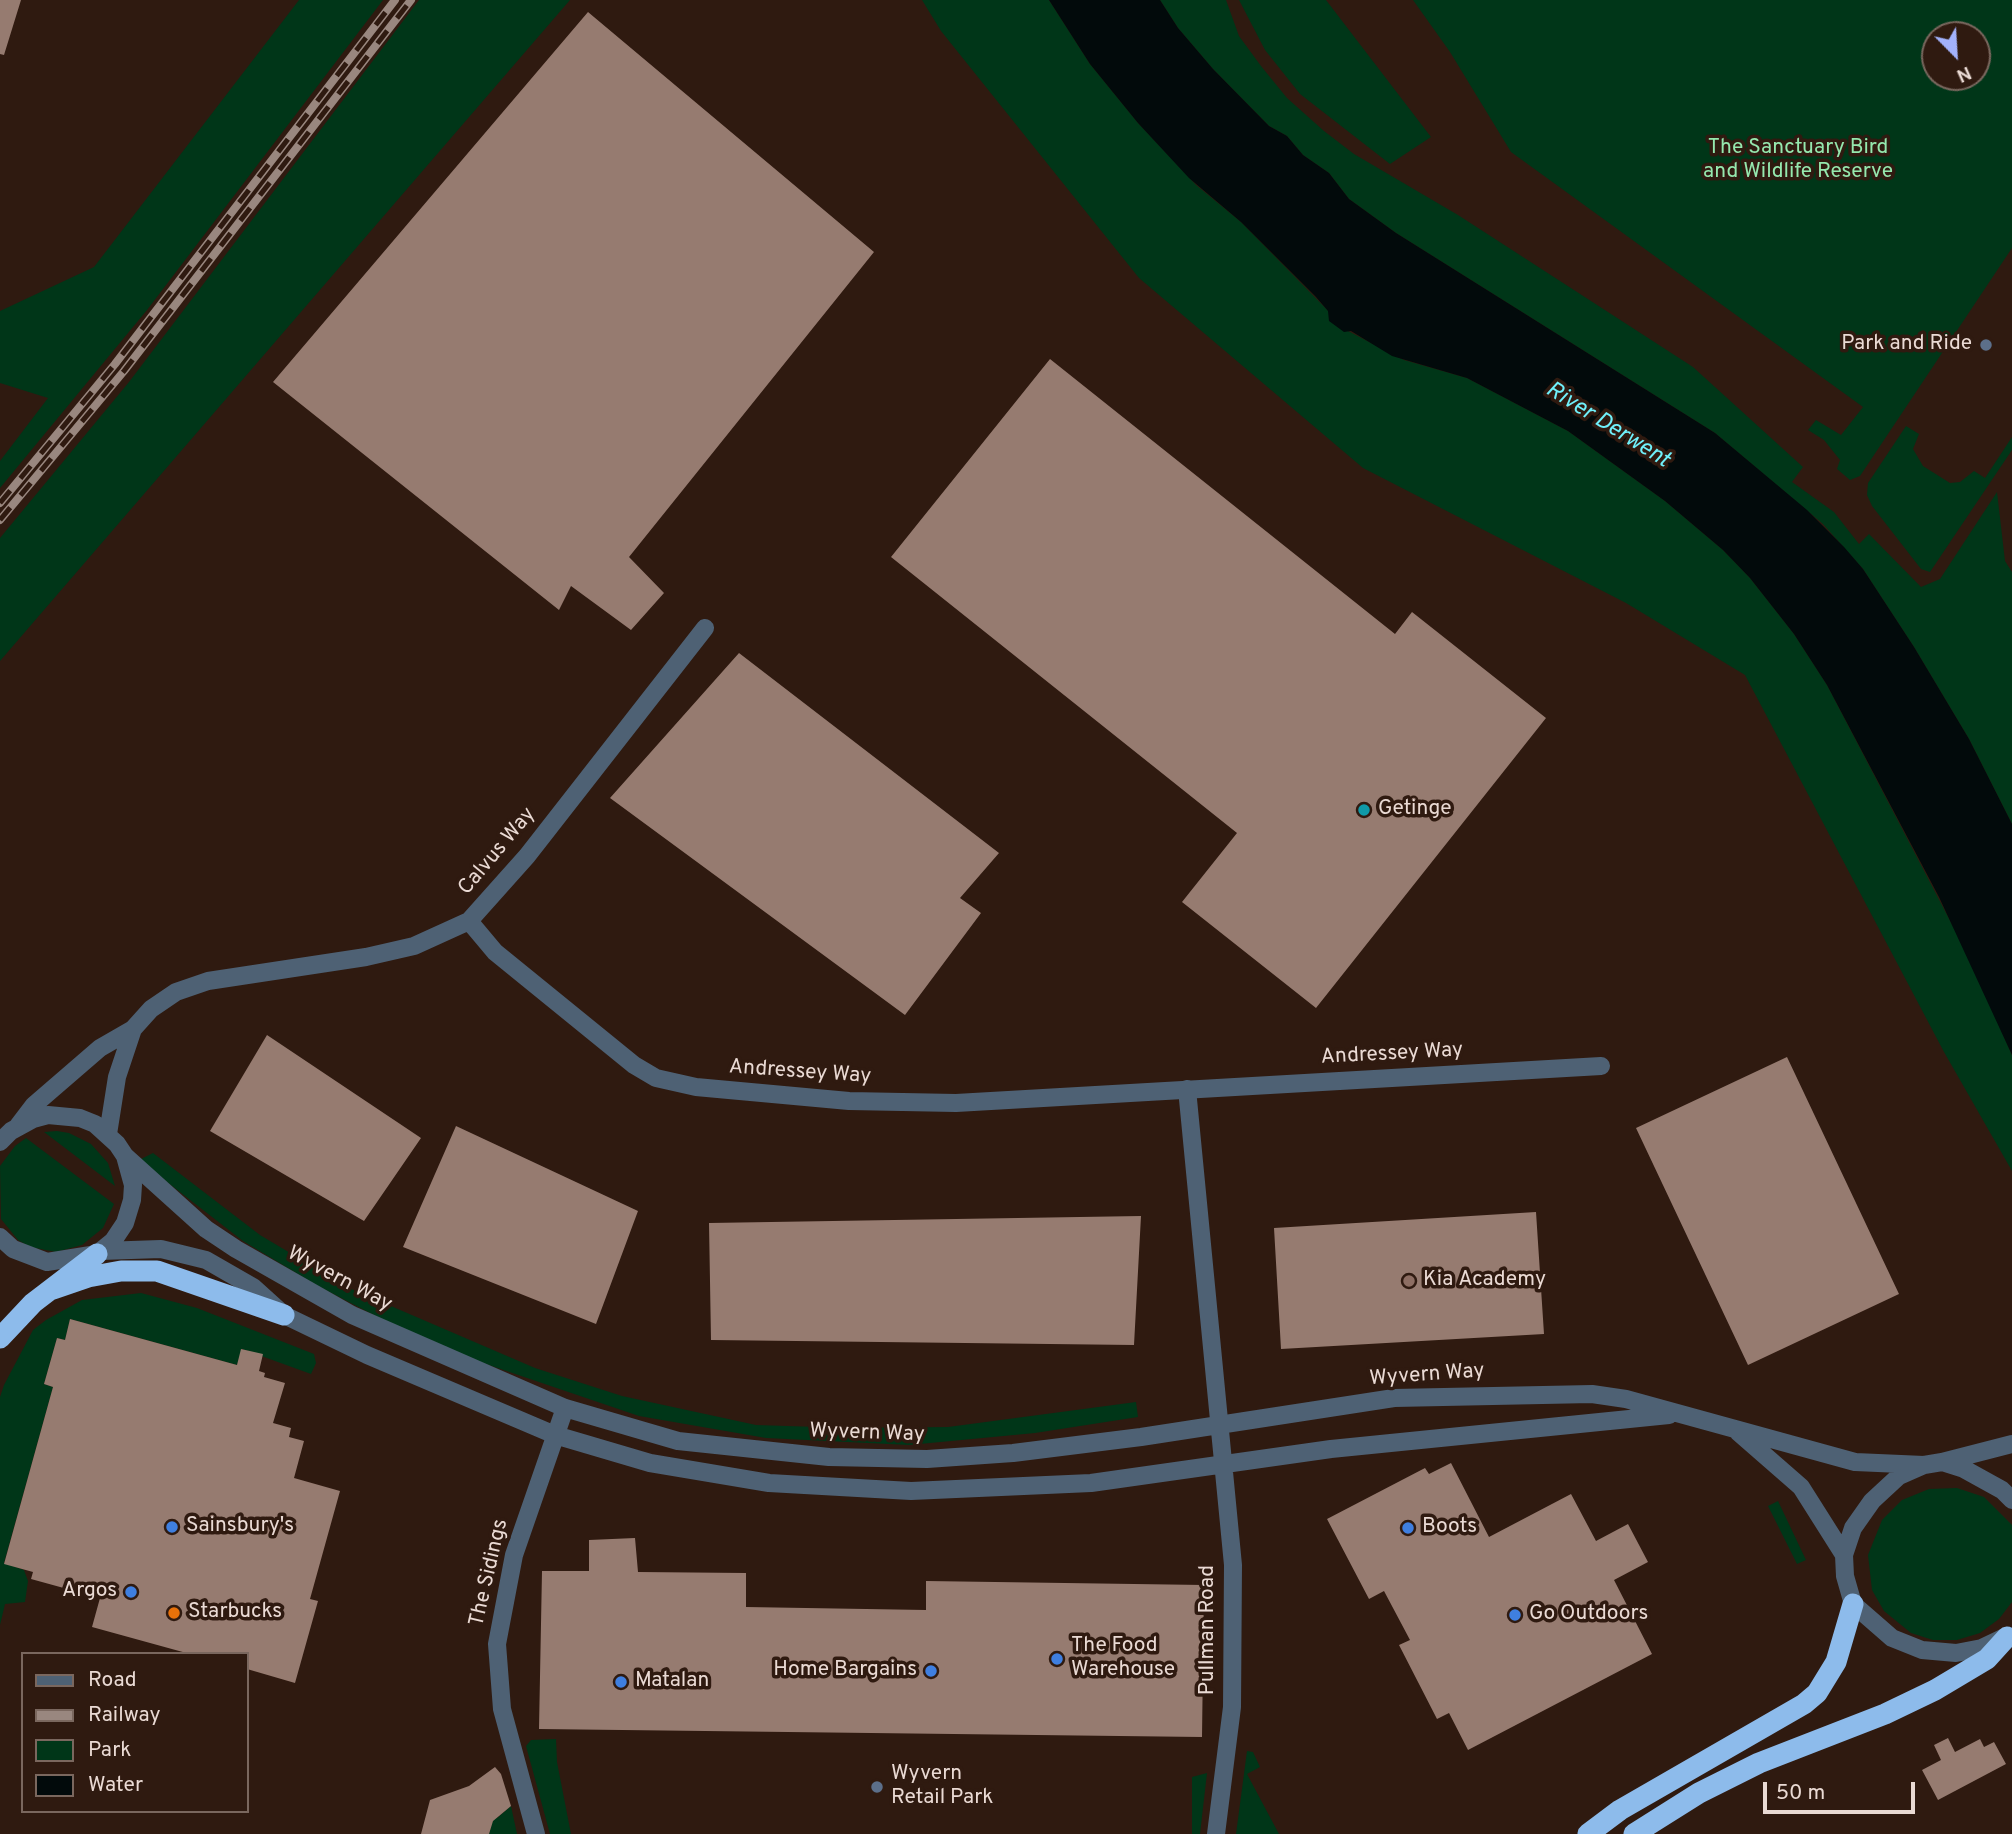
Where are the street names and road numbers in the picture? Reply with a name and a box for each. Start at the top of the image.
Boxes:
street label: Calvus Way [454,803,542,901]
street label: Andressey Way [1320,1039,1464,1071]
street label: Andressey Way [728,1055,872,1091]
street label: Wyvern Way [282,1242,396,1318]
street label: Wyvern Way [1369,1359,1485,1393]
street label: Wyvern Way [809,1419,925,1449]
street label: The Sidings [465,1517,515,1629]
street label: Pullman Road [1196,1565,1222,1695]

